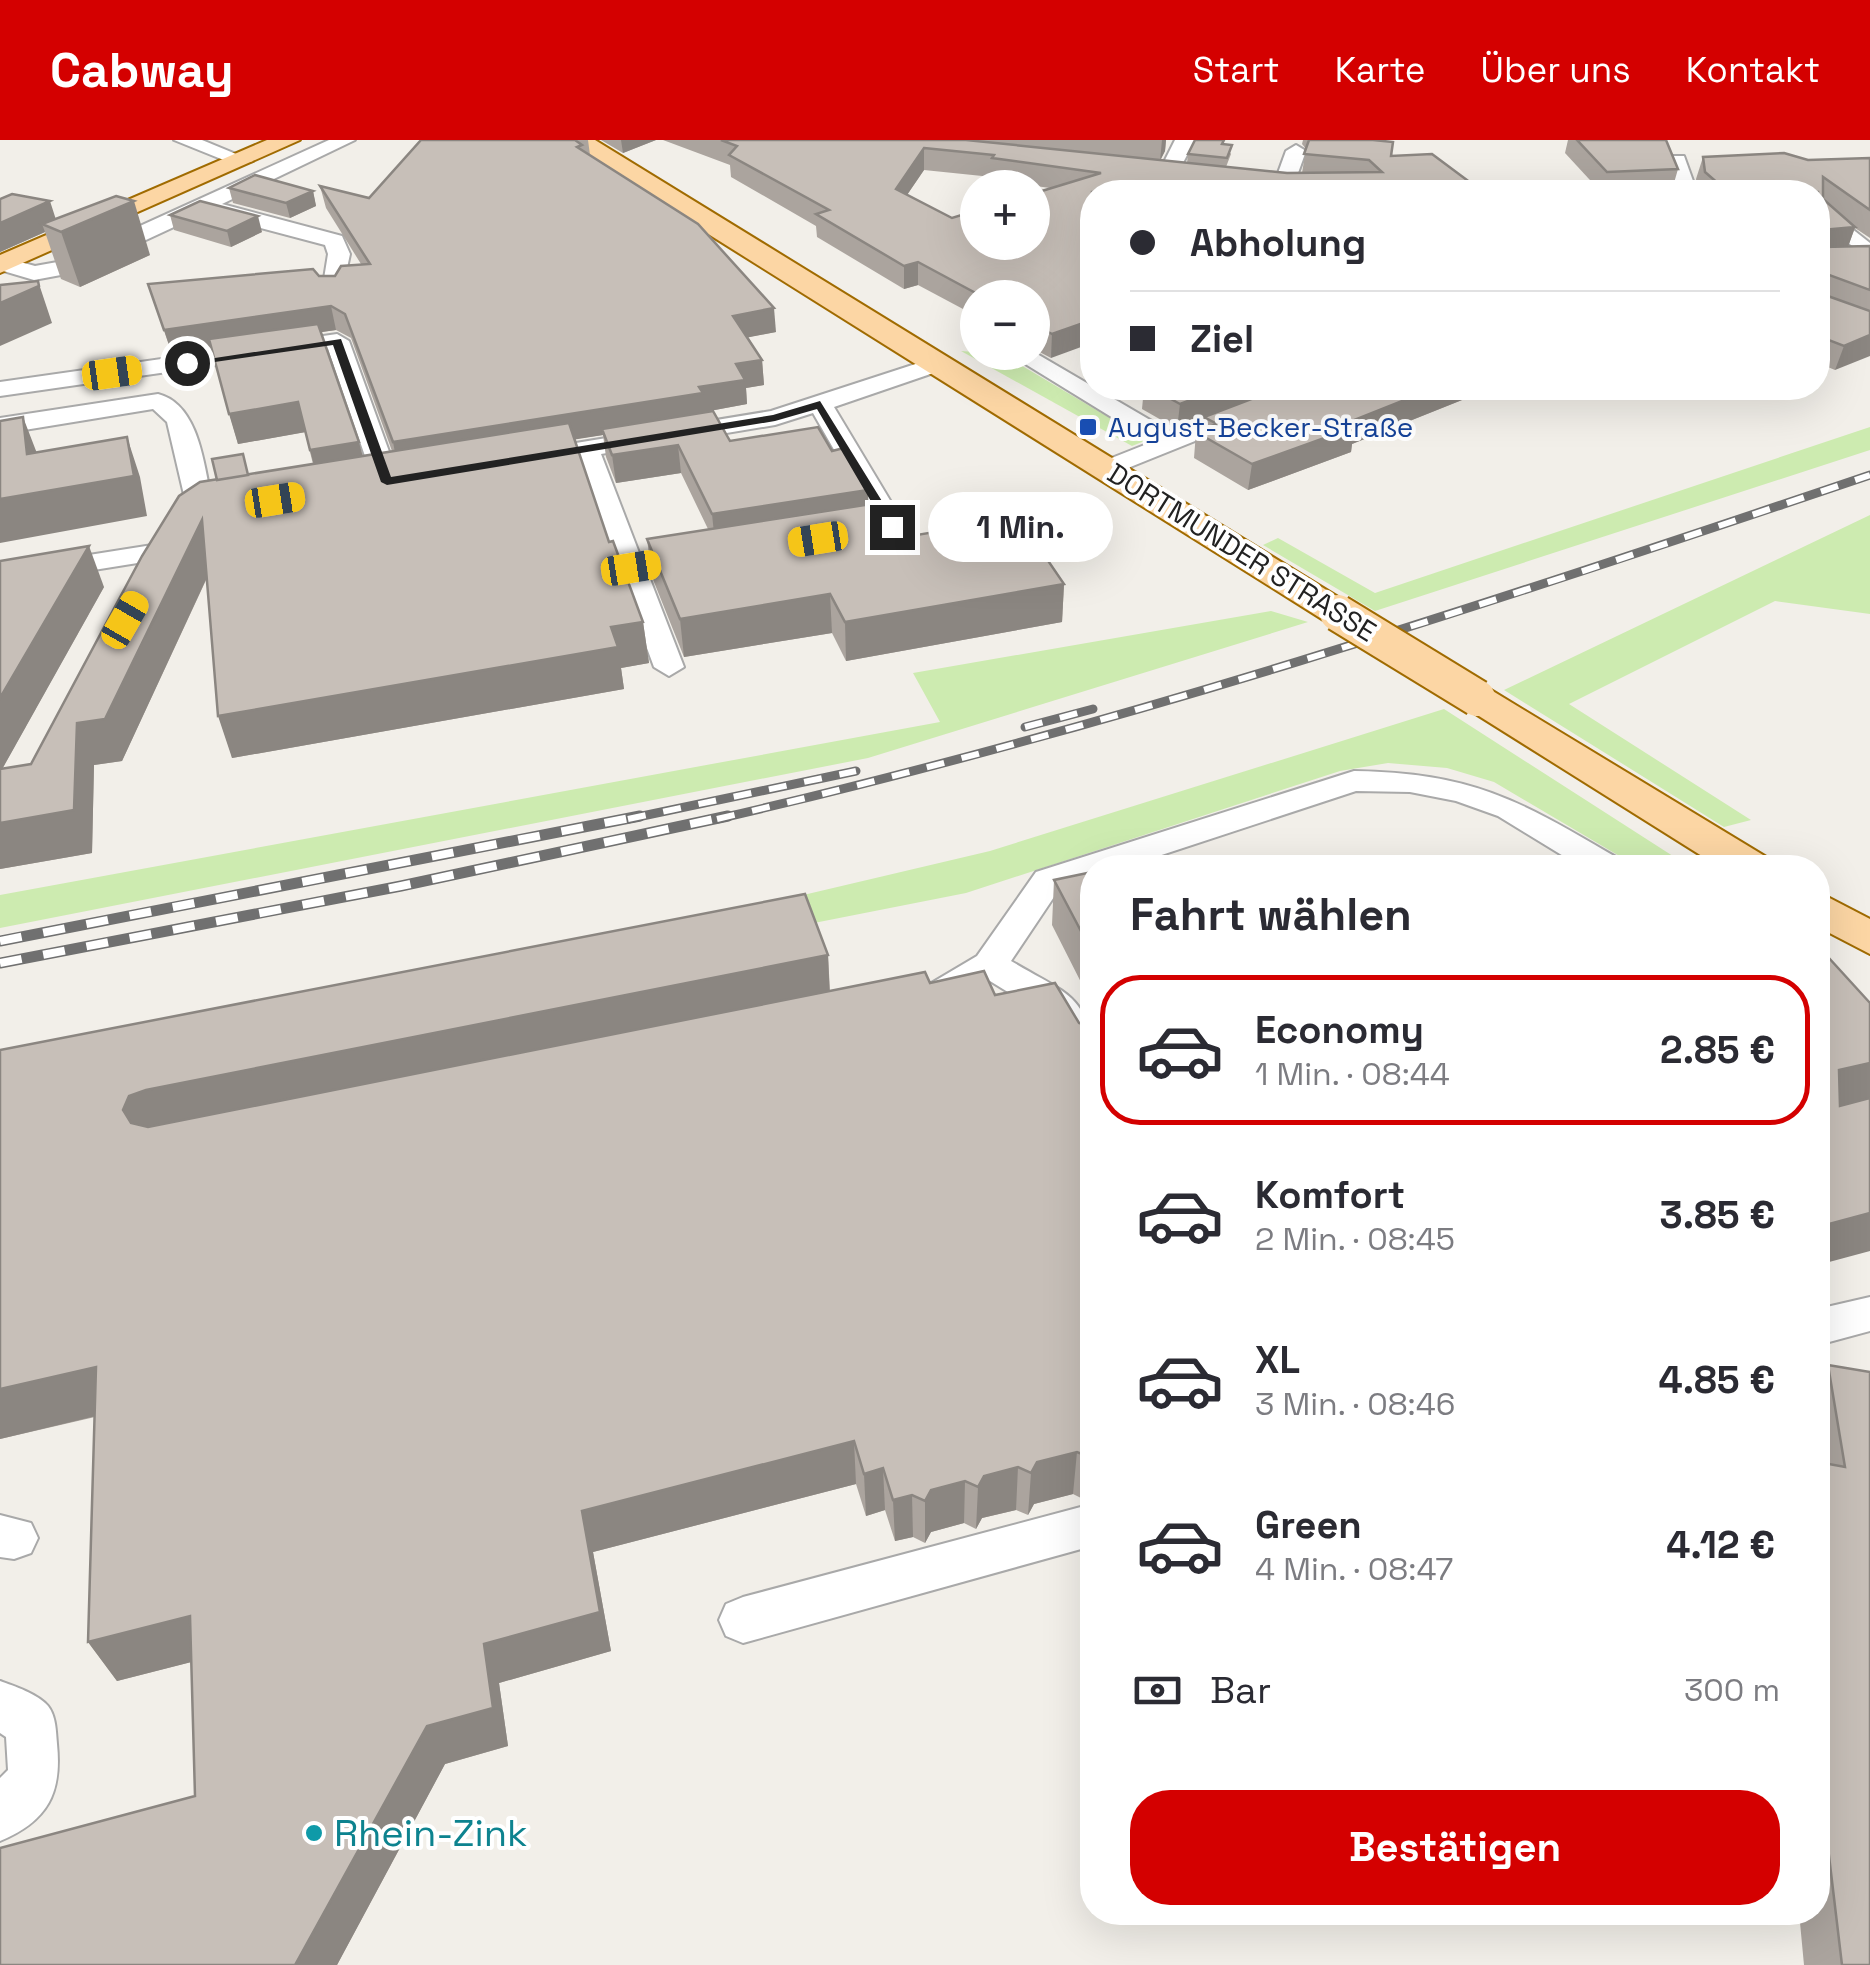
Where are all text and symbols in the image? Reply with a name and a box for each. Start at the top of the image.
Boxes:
text: Cabway [50,40,233,101]
text: Start [1193,48,1280,92]
text: Karte [1335,48,1426,92]
text: Über uns [1481,48,1631,92]
text: Kontakt [1686,48,1820,92]
map controls [960,170,1050,370]
button: + [960,170,1050,260]
text: Abholung [1190,219,1366,267]
button: − [960,280,1050,370]
text: Ziel [1190,315,1254,363]
route start [165,341,210,386]
car [80,354,144,392]
place label: August-Becker-Straße [1108,409,1413,445]
marker: August-Becker-Straße [1077,416,1099,438]
street label: DORTMUNDER STRASSE [1101,455,1383,649]
car [243,480,307,520]
callout: 1 Min. [927,492,1112,562]
route end [870,505,915,550]
text: 1 Min. [976,507,1065,547]
car [786,519,850,559]
car [599,548,663,588]
car [97,587,153,653]
text: Fahrt wählen [1130,886,1412,943]
icon: car [1135,1005,1225,1095]
text: Economy [1255,1006,1424,1054]
text: 2.85 € [1660,1026,1775,1074]
text: 1 Min. · 08:44 [1255,1054,1450,1094]
icon: car [1135,1170,1225,1260]
text: Komfort [1255,1171,1405,1219]
text: 3.85 € [1660,1191,1775,1239]
text: 2 Min. · 08:45 [1255,1219,1455,1259]
icon: car [1135,1335,1225,1425]
text: XL [1255,1336,1300,1384]
text: 4.85 € [1658,1356,1775,1404]
text: 3 Min. · 08:46 [1255,1384,1455,1424]
icon: car [1135,1500,1225,1590]
text: Green [1255,1501,1362,1549]
text: 4.12 € [1666,1521,1775,1569]
text: 4 Min. · 08:47 [1255,1549,1453,1589]
icon: cash [1130,1663,1185,1718]
text: Bar [1210,1666,1271,1714]
text: 300 m [1684,1670,1780,1710]
button: Bestätigen [1130,1790,1780,1905]
place label: Rhein-Zink [334,1809,528,1857]
marker: Rhein-Zink [303,1822,325,1844]

